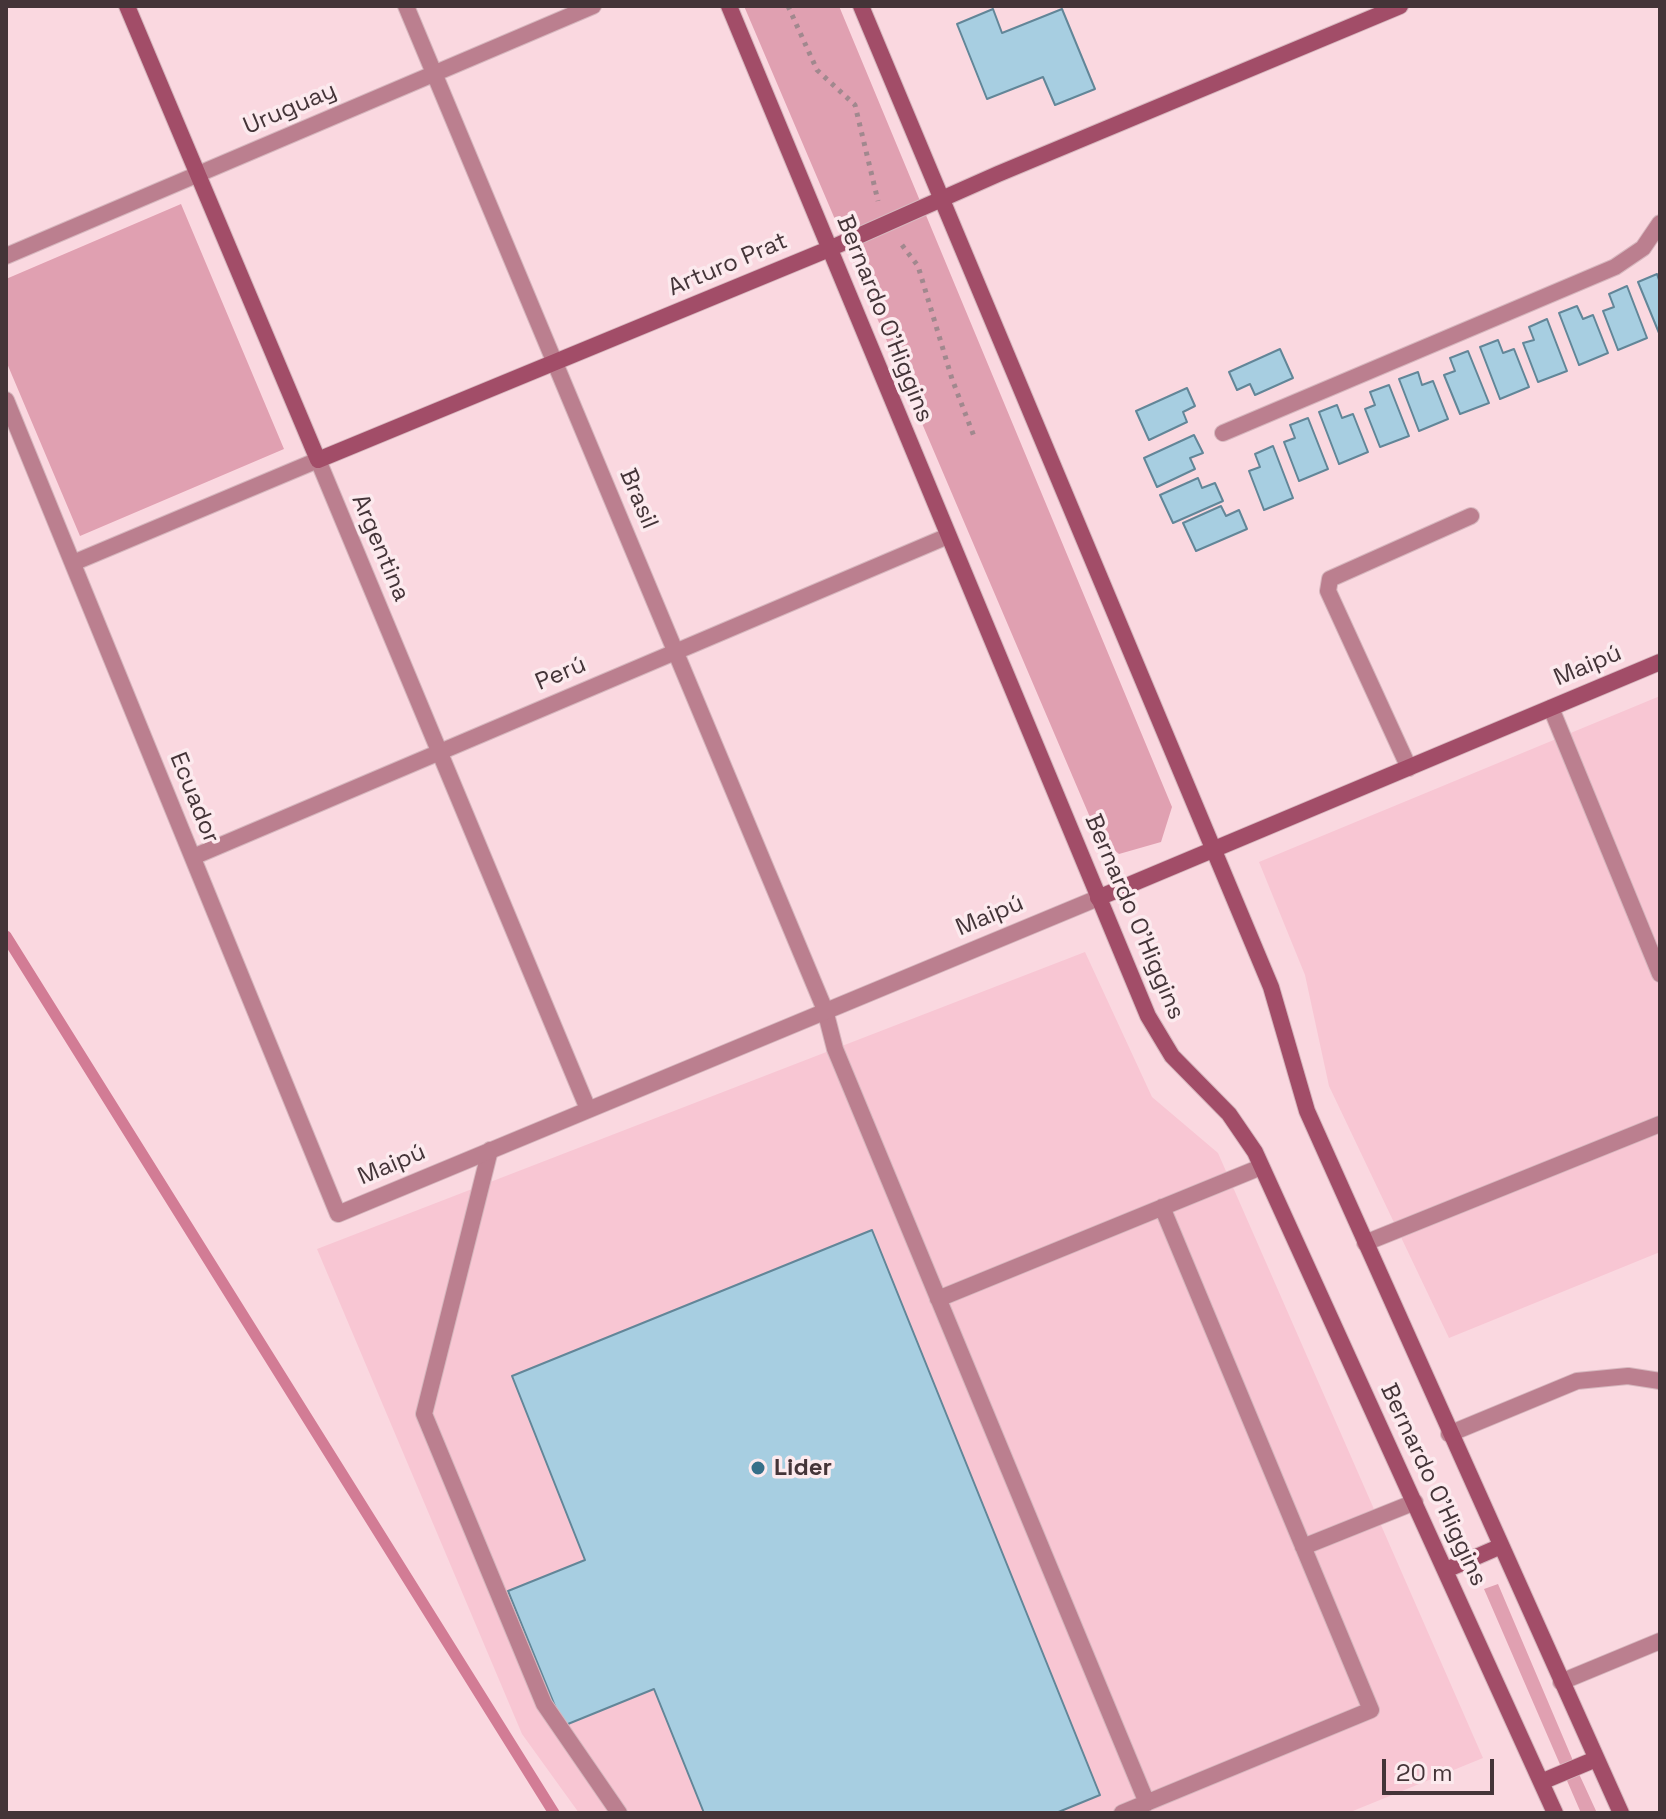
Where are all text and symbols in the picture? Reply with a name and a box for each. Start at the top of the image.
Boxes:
street label: Uruguay [239,77,341,141]
street label: Bernardo O'Higgins [829,212,939,426]
street label: Arturo Prat [664,227,792,303]
street label: Brasil [613,465,663,533]
street label: Argentina [345,490,415,606]
street label: Maipú [1550,639,1626,693]
street label: Perú [531,651,591,697]
street label: Ecuador [163,748,225,848]
street label: Bernardo O'Higgins [1078,810,1190,1024]
street label: Maipú [952,889,1028,943]
street label: Maipú [354,1138,430,1192]
street label: Bernardo O'Higgins [1373,1379,1493,1591]
place label: Lider [774,1454,832,1482]
marker: Lider [749,1459,767,1477]
scale bar [1386,1743,1498,1793]
text: 20 m [1396,1757,1453,1788]

